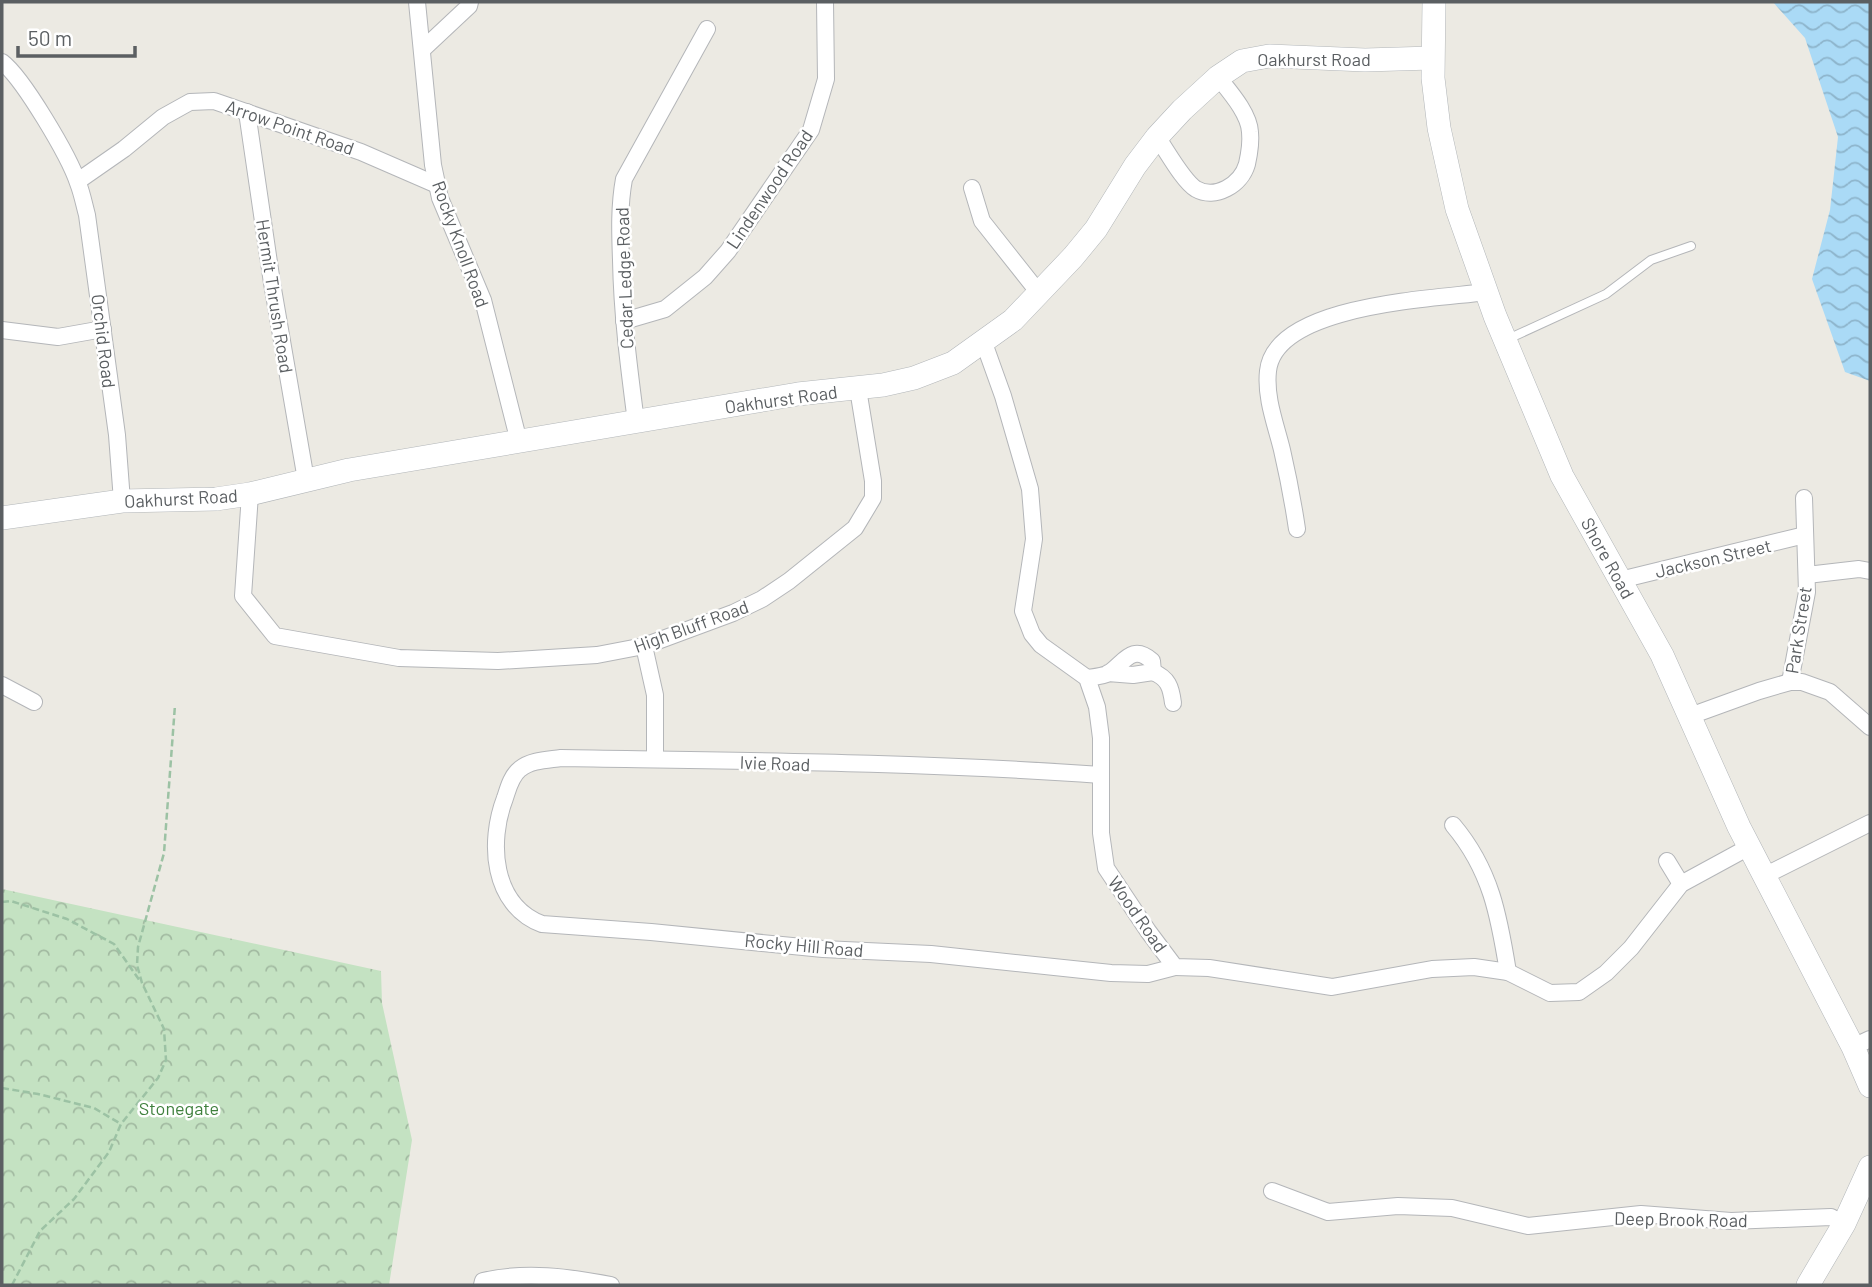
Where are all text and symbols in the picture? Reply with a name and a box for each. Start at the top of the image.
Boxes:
scale bar [18,14,135,58]
text: 50 m [28,25,72,50]
street label: Oakhurst Road [1257,48,1371,70]
street label: Arrow Point Road [223,95,357,159]
street label: Lindenwood Road [721,125,817,253]
street label: Rocky Knoll Road [428,178,494,310]
street label: Cedar Ledge Road [611,207,637,349]
street label: Hermit Thrush Road [252,218,298,374]
street label: Orchid Road [87,293,121,389]
street label: Oakhurst Road [723,380,839,418]
street label: Oakhurst Road [124,484,238,512]
street label: Shore Road [1577,514,1639,602]
street label: Jackson Street [1653,534,1773,582]
street label: Park Street [1780,585,1816,675]
street label: High Bluff Road [631,595,751,657]
street label: Ivie Road [739,751,811,775]
street label: Wood Road [1104,872,1172,956]
street label: Rocky Hill Road [744,929,864,961]
park label: Stonegate [139,1097,219,1119]
street label: Deep Brook Road [1614,1207,1748,1231]

